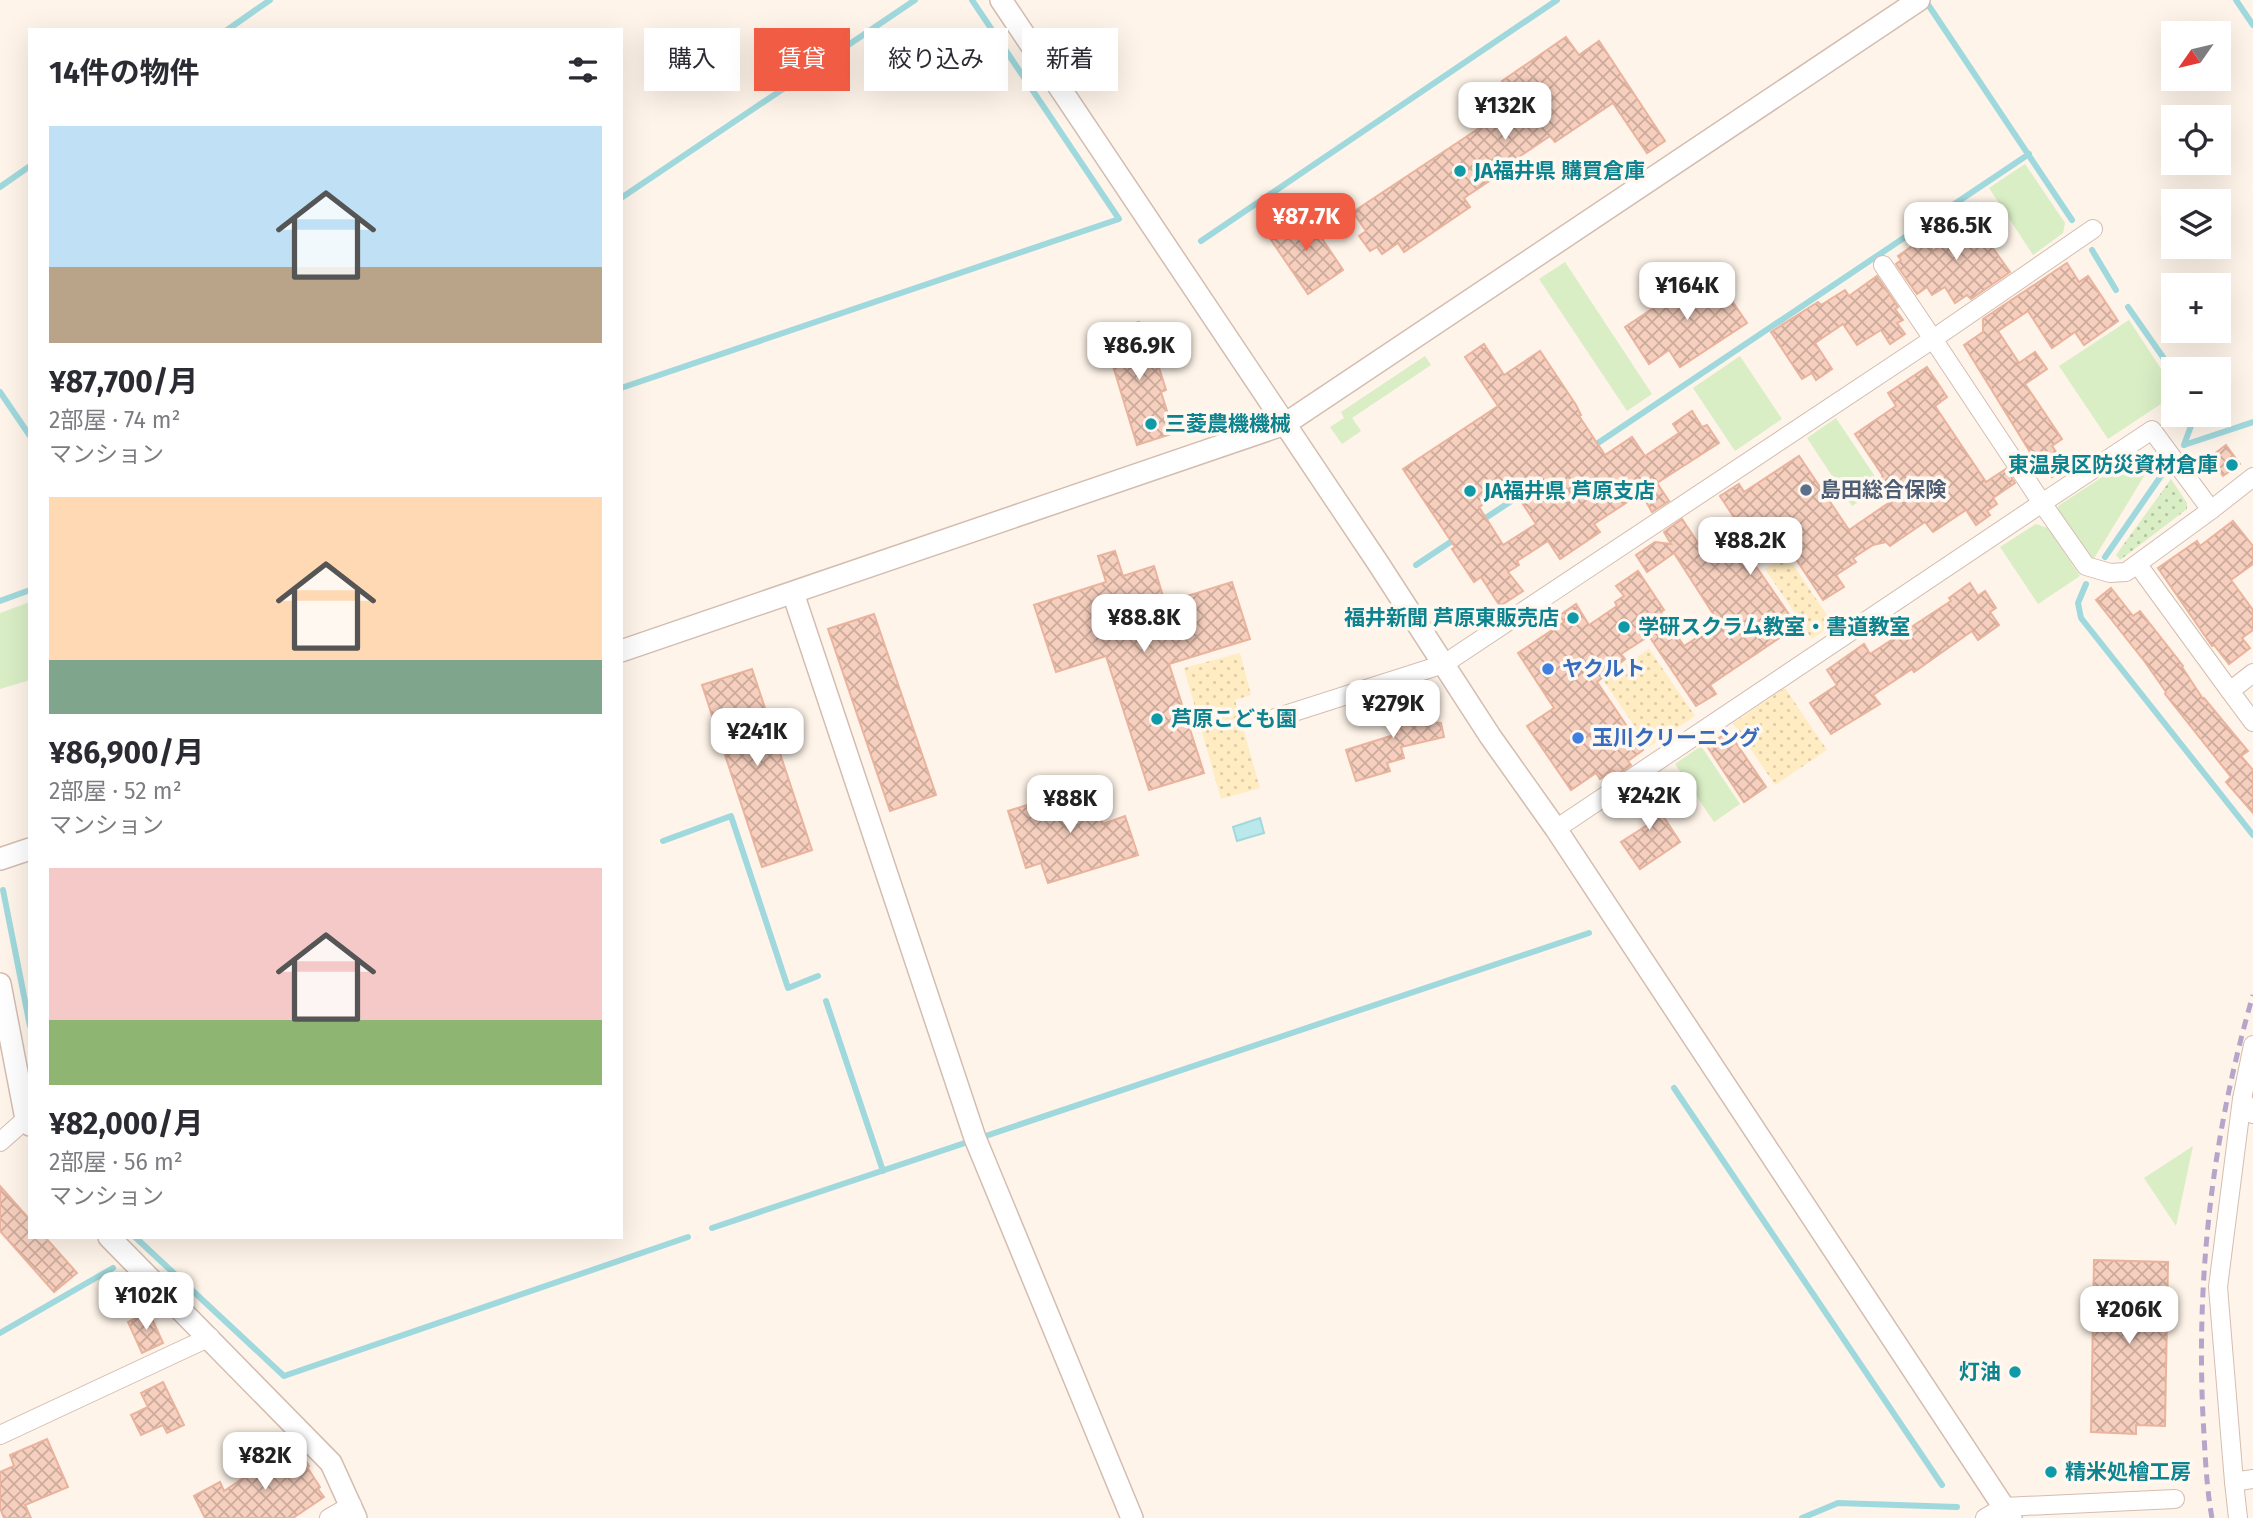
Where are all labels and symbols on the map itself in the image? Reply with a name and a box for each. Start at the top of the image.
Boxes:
north arrow [2161,21,2231,91]
pin: ¥132K [1456,82,1554,142]
place label: JA福井県 購買倉庫 [1473,158,1645,184]
marker: JA福井県 購買倉庫 [1452,163,1468,179]
pin: ¥87.7K [1249,194,1363,253]
pin: ¥86.5K [1899,202,2013,262]
pin: ¥164K [1638,262,1736,322]
pin: ¥86.9K [1082,322,1196,382]
place label: 三菱農機機械 [1165,411,1291,437]
marker: 三菱農機機械 [1143,416,1159,432]
place label: 東温泉区防災資材倉庫 [2008,452,2218,478]
marker: 東温泉区防災資材倉庫 [2224,457,2240,473]
place label: 島田総合保険 [1820,477,1947,503]
place label: JA福井県 芦原支店 [1483,478,1655,504]
marker: 島田総合保険 [1798,482,1814,498]
marker: JA福井県 芦原支店 [1462,483,1478,499]
pin: ¥88.2K [1693,518,1807,577]
pin: ¥88.8K [1087,594,1201,654]
place label: 福井新聞 芦原東販売店 [1344,605,1559,631]
marker: 福井新聞 芦原東販売店 [1565,610,1581,626]
place label: 学研スクラム教室・書道教室 [1638,614,1910,640]
marker: 学研スクラム教室・書道教室 [1616,619,1632,635]
place label: ヤクルト [1562,656,1645,682]
marker: ヤクルト [1540,661,1556,677]
pin: ¥279K [1344,680,1442,740]
place label: 芦原こども園 [1171,706,1297,732]
pin: ¥241K [708,708,806,768]
marker: 芦原こども園 [1149,711,1165,727]
place label: 玉川クリーニング [1592,725,1760,751]
marker: 玉川クリーニング [1570,730,1586,746]
pin: ¥242K [1600,772,1698,832]
pin: ¥88K [1029,776,1111,835]
pin: ¥102K [97,1272,195,1332]
pin: ¥206K [2080,1286,2178,1346]
place label: 灯油 [1959,1359,2001,1385]
marker: 灯油 [2007,1364,2023,1380]
pin: ¥82K [224,1432,306,1492]
place label: 精米処檜工房 [2065,1459,2191,1485]
marker: 精米処檜工房 [2043,1464,2059,1480]

